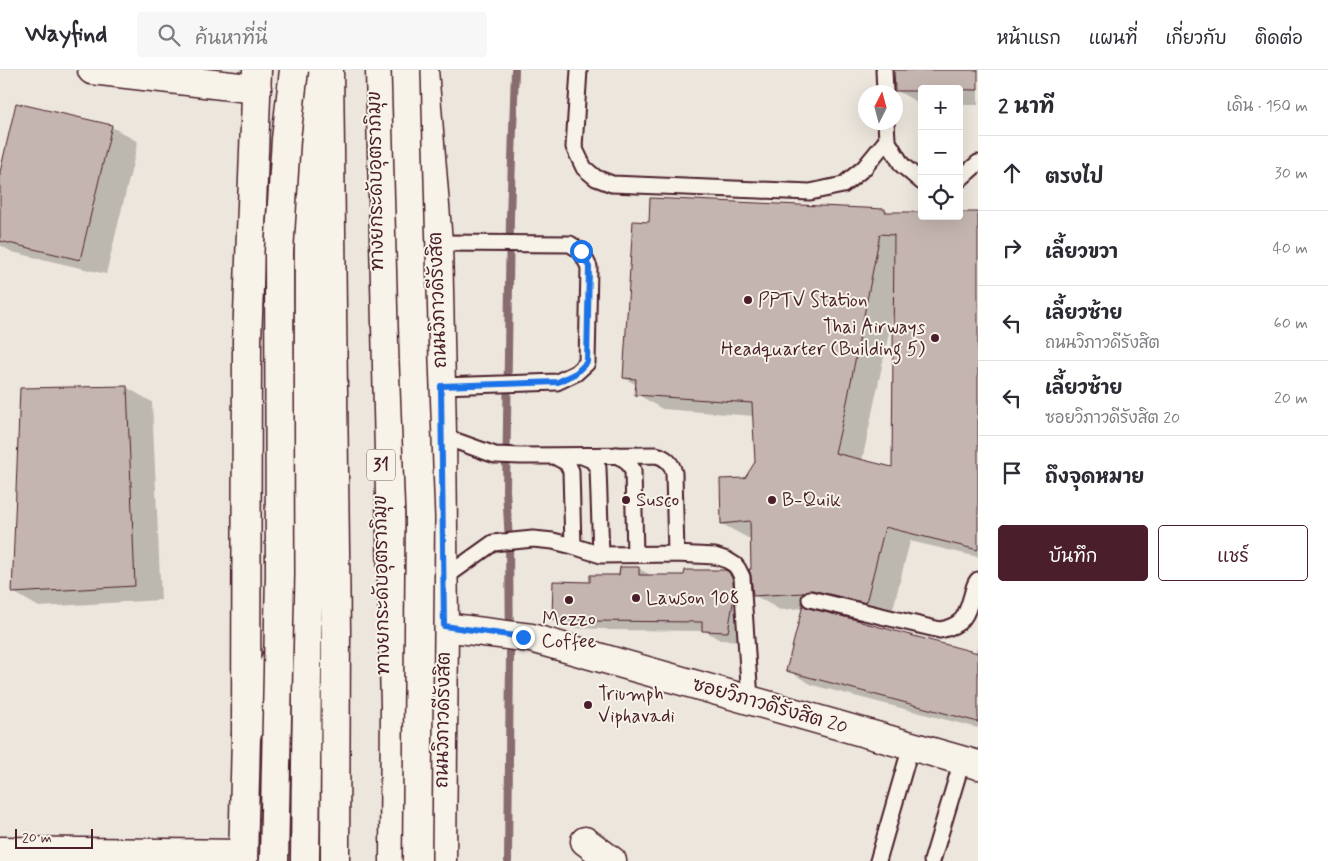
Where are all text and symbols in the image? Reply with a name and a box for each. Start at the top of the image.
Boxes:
search box [137,12,487,57]
text: Wayfind [25,19,107,50]
icon: search [155,21,183,49]
text: ค้นหาที่นี่ [195,26,268,51]
text: หน้าแรก [997,27,1061,51]
text: แผนที่ [1089,27,1137,51]
text: เกี่ยวกับ [1165,27,1227,51]
text: ติดต่อ [1255,27,1303,51]
north arrow [858,85,903,130]
map controls [918,85,963,220]
button: + [918,85,963,130]
street label: ทางยกระดับอุตราภิมุข [362,91,391,271]
text: 2 นาที [998,93,1054,121]
text: เดิน · 150 m [1227,96,1308,117]
button: − [918,130,963,175]
icon: ahead [998,159,1026,187]
text: 30 m [1275,163,1308,184]
text: ตรงไป [1045,165,1103,190]
button: locate [918,175,963,220]
street label: ถนนวิภาวดีรังสิต [423,231,453,369]
icon: right [998,234,1026,262]
text: 40 m [1272,238,1308,259]
route start [570,240,593,263]
text: เลี้ยวขวา [1045,240,1118,265]
place label: PPTV Station [758,288,868,313]
marker: PPTV Station [742,294,754,306]
text: เลี้ยวซ้าย [1045,301,1122,326]
icon: left [998,309,1026,337]
text: 60 m [1274,313,1308,334]
place label: Thai Airways Headquarter (Building 5) [721,315,926,365]
marker: Thai Airways Headquarter (Building 5) [929,332,941,344]
text: ถนนวิภาวดีรังสิต [1045,333,1160,354]
text: เลี้ยวซ้าย [1045,376,1122,401]
icon: left [998,384,1026,412]
text: 20 m [1274,388,1308,409]
text: ซอยวิภาวดีรังสิต 20 [1045,408,1180,429]
road number: 31 [367,450,395,480]
icon: arrive [998,459,1026,487]
text: ถึงจุดหมาย [1045,465,1144,490]
place label: Susco [636,488,679,513]
place label: B-Quik [782,488,841,513]
marker: Susco [620,494,632,506]
marker: B-Quik [766,494,778,506]
street label: ทางยกระดับอุตราภิมุข [368,495,397,675]
button: บันทึก [998,525,1148,581]
button: แชร์ [1158,525,1308,581]
place label: Lawson 108 [646,586,740,611]
marker: Lawson 108 [630,592,642,604]
marker: Mezzo Coffee [563,594,575,606]
place label: Mezzo Coffee [542,607,596,654]
route end [512,626,535,649]
street label: ถนนวิภาวดีรังสิต [429,652,457,788]
street label: ซอยวิภาวดีรังสิต 20 [689,672,851,740]
place label: Triumph Viphavadi [598,682,675,729]
marker: Triumph Viphavadi [582,699,594,711]
scale bar [15,826,92,849]
text: 20 m [22,829,52,847]

